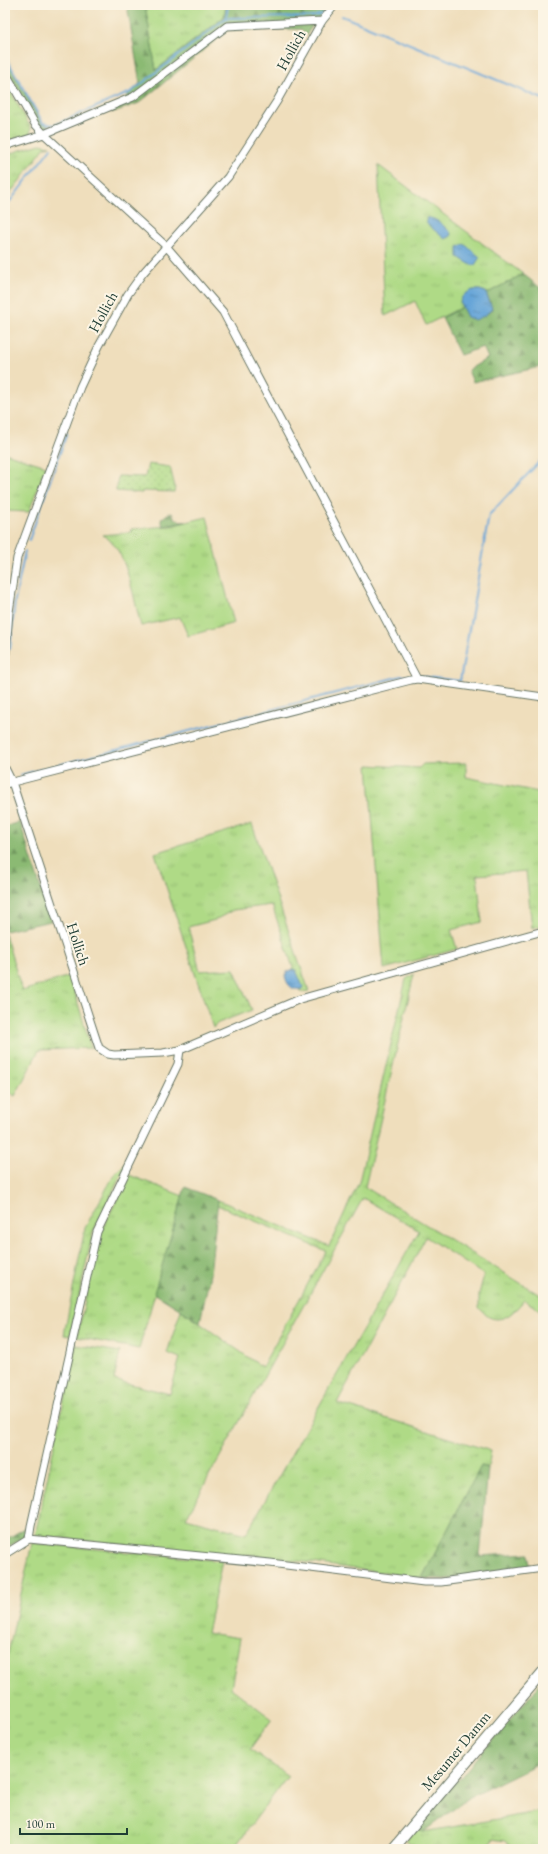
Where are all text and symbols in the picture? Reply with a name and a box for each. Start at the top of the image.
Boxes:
street label: Hollich [272,26,310,74]
street label: Hollich [84,288,122,336]
street label: Hollich [63,920,94,968]
street label: Mesumer Damm [417,1707,495,1794]
scale bar [20,1810,127,1836]
text: 100 m [26,1816,56,1832]

